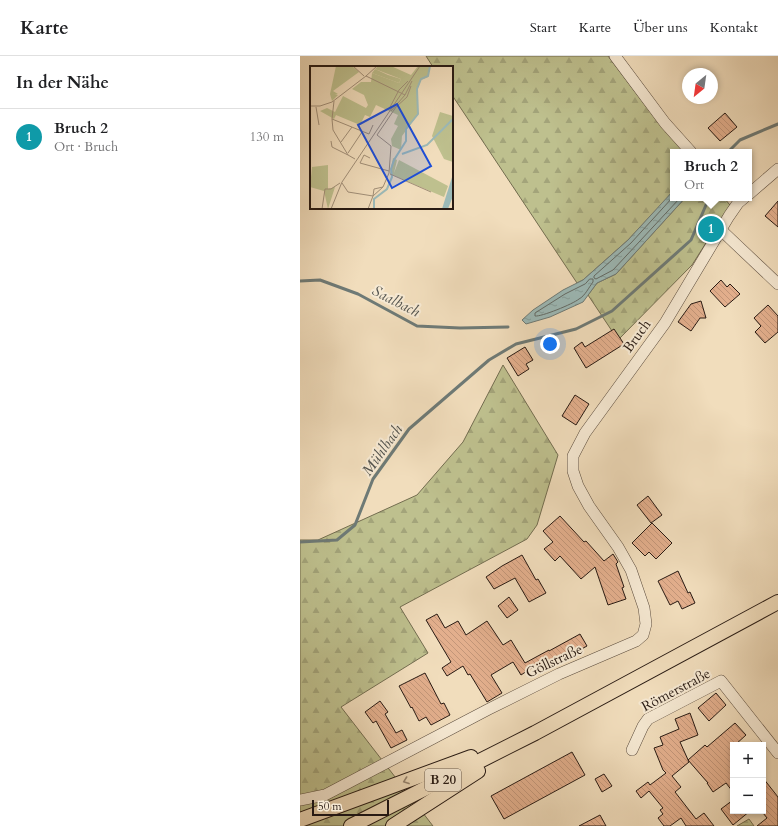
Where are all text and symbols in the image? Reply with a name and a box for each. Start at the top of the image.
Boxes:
text: Karte [20,15,69,41]
text: Start [530,18,557,37]
text: Karte [579,18,611,37]
text: Über uns [633,18,688,37]
text: Kontakt [710,18,758,37]
inset map [310,66,453,209]
north arrow [682,68,718,104]
text: In der Nähe [16,71,109,94]
text: Bruch 2 [54,118,108,138]
text: 1 [26,128,32,146]
text: 130 m [250,128,284,146]
text: Ort · Bruch [54,138,118,156]
popup [670,149,752,201]
text: Bruch 2 [684,156,738,176]
text: Ort [684,176,704,194]
pin: 1 [698,214,724,244]
water label: Saalbach [369,280,424,322]
street label: Bruch [619,315,656,356]
your location [540,334,560,354]
water label: Mühlbach [357,420,407,480]
street label: Göllstraße [522,640,586,682]
street label: Römerstraße [638,664,714,716]
map controls [730,742,766,814]
button: + [730,742,766,778]
road number: B 20 [425,769,461,791]
one-way arrow [403,776,410,784]
button: − [730,778,766,814]
scale bar [312,798,389,817]
text: 50 m [318,799,342,814]

